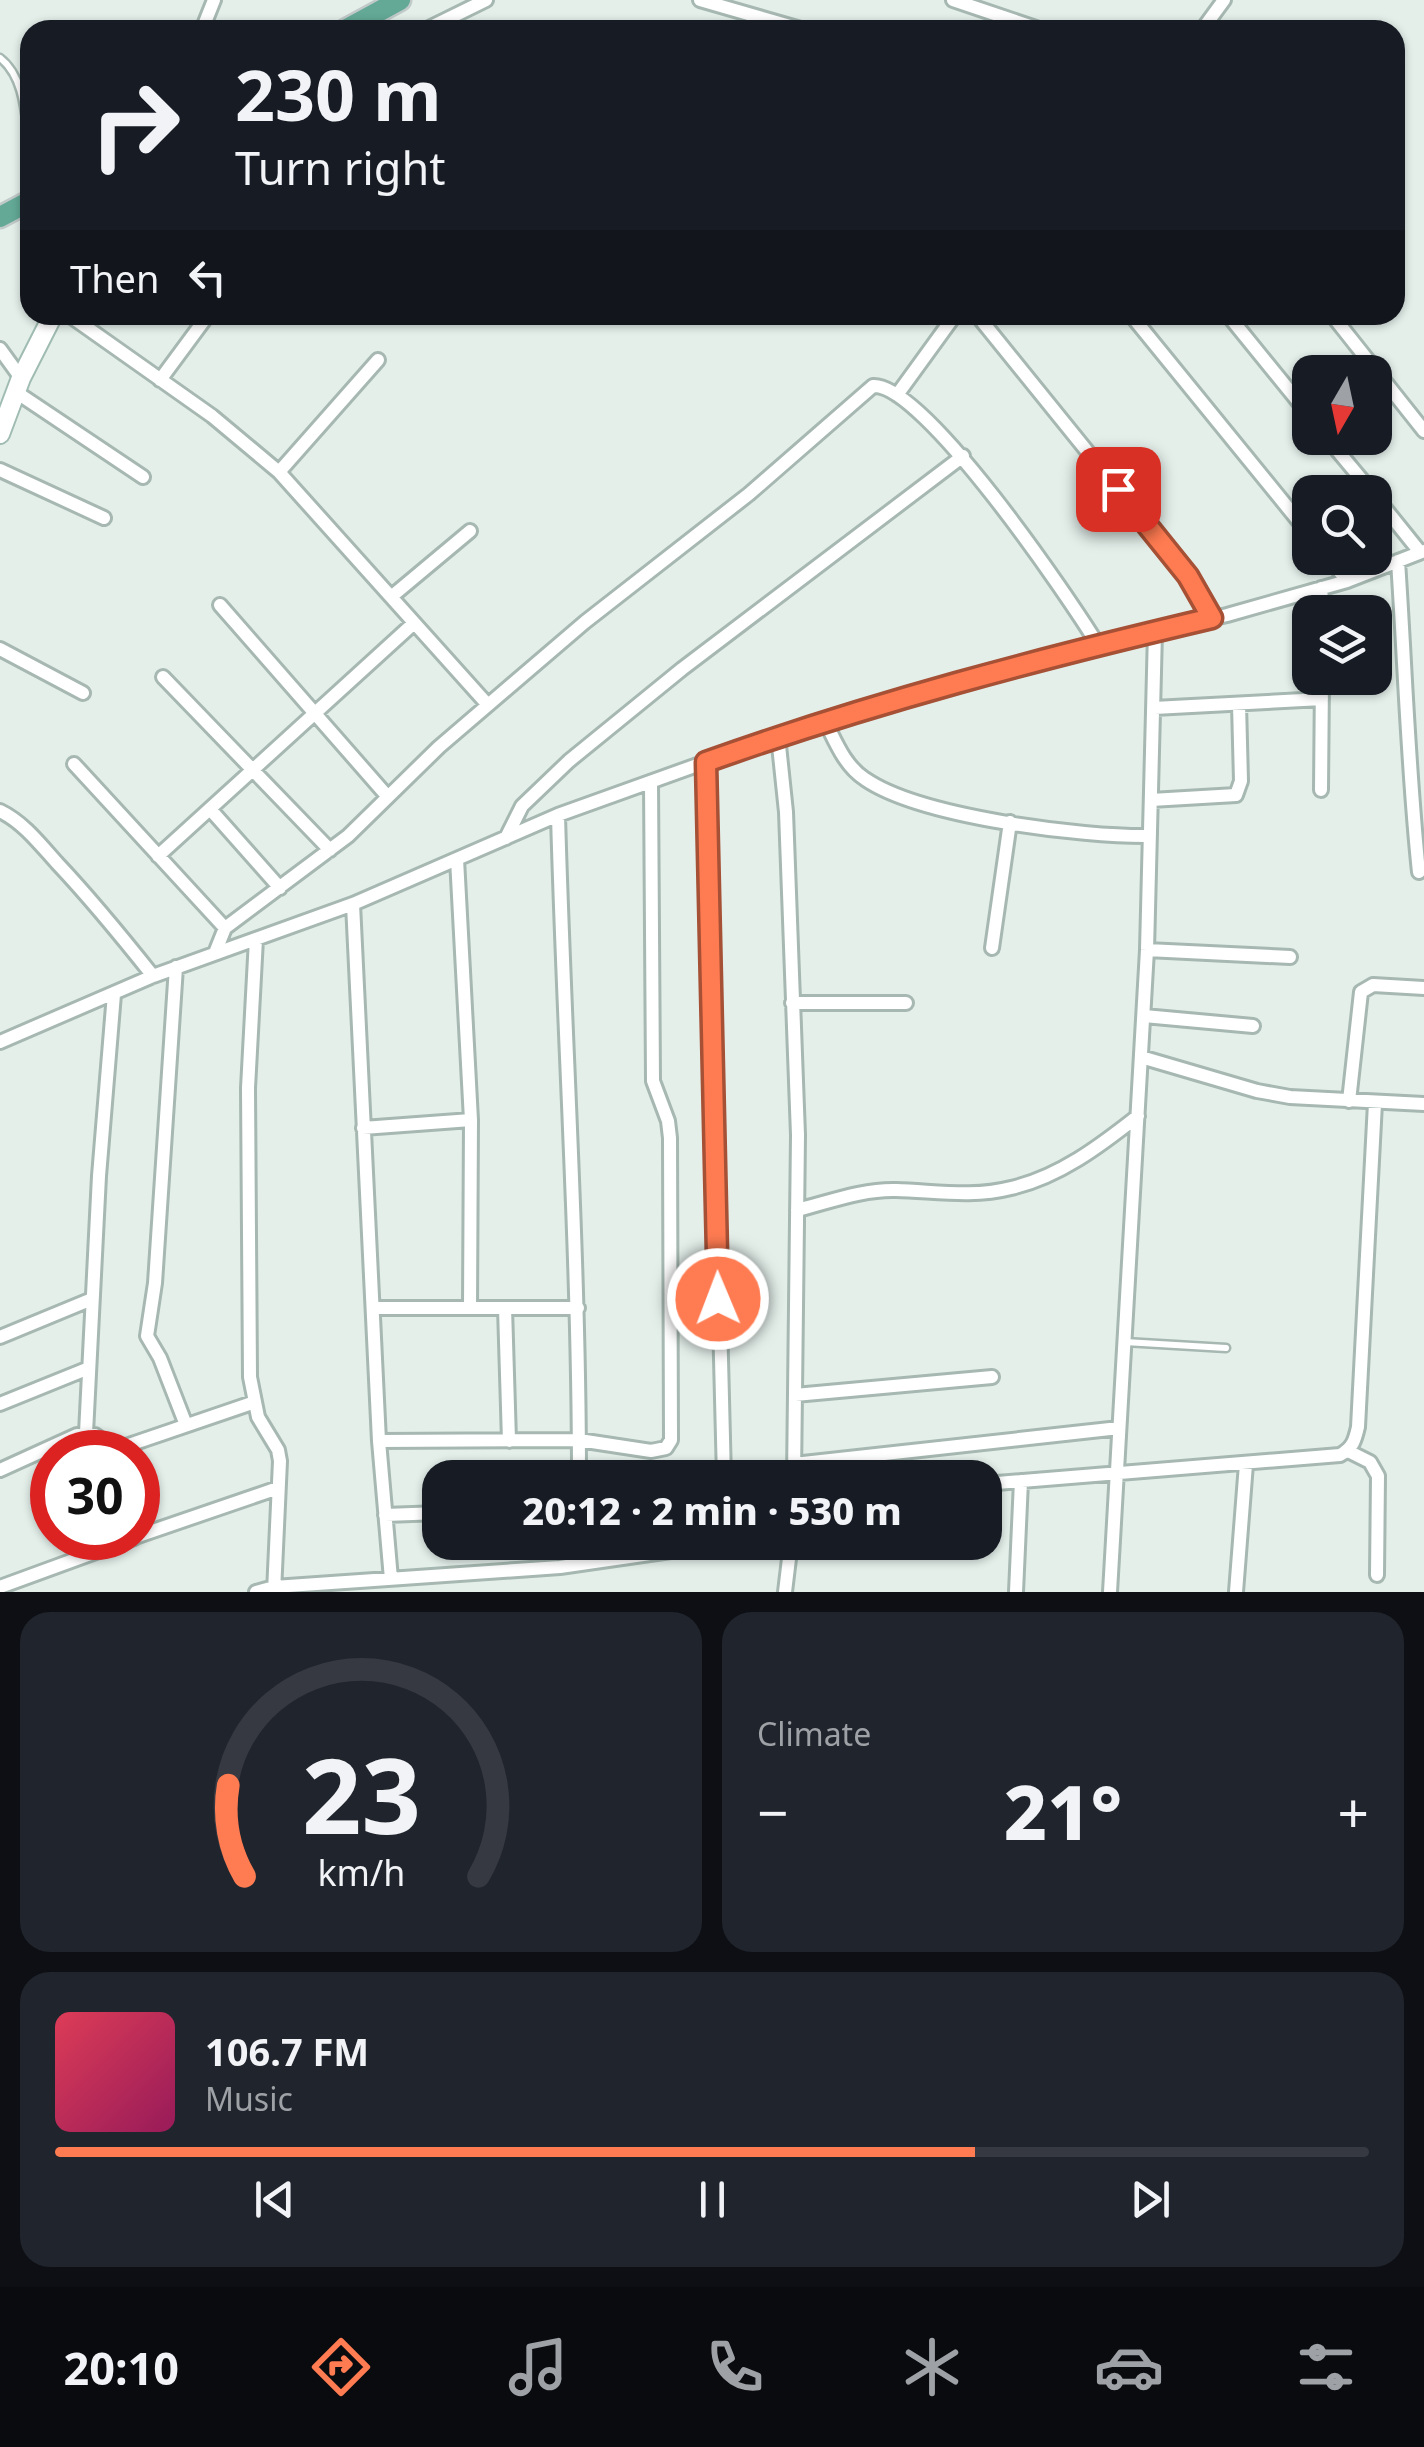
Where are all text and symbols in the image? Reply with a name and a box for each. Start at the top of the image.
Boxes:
text: 230 m [235,46,442,142]
icon: right [70,60,200,190]
text: Turn right [235,137,446,198]
icon: left [180,250,235,305]
text: Then [70,252,160,304]
north arrow [1292,355,1392,455]
map controls [1292,355,1392,695]
pin [1076,447,1161,532]
icon: arrive [1091,462,1146,517]
button: search [1292,475,1392,575]
button: layers [1292,595,1392,695]
position arrow [666,1247,770,1351]
speed limit sign: 30 [30,1430,160,1560]
text: 20:12 · 2 min · 530 m [522,1484,902,1536]
text: Climate [757,1712,871,1755]
text: 23 [302,1723,420,1864]
text: 21° [1004,1760,1122,1862]
text: − [757,1774,788,1849]
text: + [1338,1774,1369,1849]
text: km/h [317,1848,405,1896]
text: 106.7 FM [205,2025,369,2077]
text: Music [205,2077,293,2120]
icon: previous [247,2172,302,2227]
icon: pause [685,2172,740,2227]
icon: next [1123,2172,1178,2227]
icon: directions [306,2332,376,2402]
icon: music [503,2332,573,2402]
icon: phone [700,2332,770,2402]
icon: climate [897,2332,967,2402]
icon: car [1094,2332,1164,2402]
icon: filters [1291,2332,1361,2402]
text: 20:10 [63,2337,179,2398]

